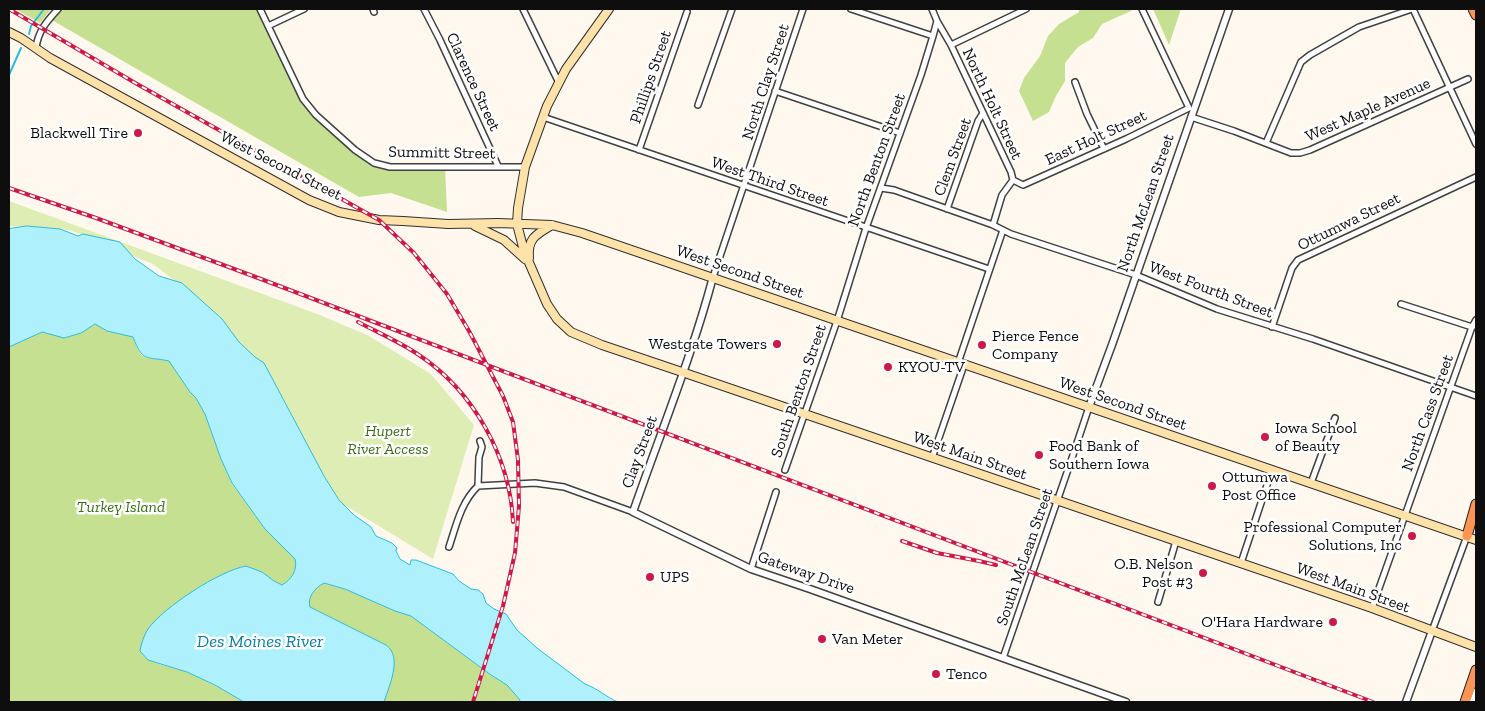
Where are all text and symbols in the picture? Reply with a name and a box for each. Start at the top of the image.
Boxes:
street label: North Clay Street [738,22,794,142]
street label: Phillips Street [626,28,676,126]
street label: Clarence Street [442,30,504,134]
street label: North Holt Street [958,45,1026,163]
street label: West Maple Avenue [1302,74,1434,146]
street label: North Benton Street [844,91,910,229]
street label: East Holt Street [1042,106,1150,170]
street label: Clem Street [930,115,976,199]
place label: Blackwell Tire [30,123,128,143]
marker: Blackwell Tire [132,127,144,139]
street label: West Second Street [217,127,345,205]
street label: North McLean Street [1113,131,1179,275]
street label: Summitt Street [388,142,496,164]
street label: West Third Street [709,153,831,211]
street label: Ottumwa Street [1295,189,1403,255]
street label: West Second Street [674,241,806,303]
street label: West Fourth Street [1146,257,1276,323]
street label: South Benton Street [767,322,831,460]
place label: Pierce Fence Company [992,326,1079,364]
place label: Westgate Towers [648,334,767,354]
marker: Westgate Towers [771,338,783,350]
marker: Pierce Fence Company [976,339,988,351]
street label: North Cass Street [1398,352,1458,474]
place label: KYOU-TV [898,357,965,377]
marker: KYOU-TV [882,361,894,373]
street label: West Second Street [1057,373,1189,435]
street label: Clay Street [618,413,662,491]
place label: Iowa School of Beauty [1275,418,1357,456]
park label: Hupert River Access [347,421,429,459]
street label: West Main Street [910,427,1030,485]
marker: Iowa School of Beauty [1259,431,1271,443]
place label: Food Bank of Southern Iowa [1049,436,1149,474]
marker: Food Bank of Southern Iowa [1033,449,1045,461]
place label: Ottumwa Post Office [1222,467,1296,505]
marker: Ottumwa Post Office [1206,480,1218,492]
street label: South McLean Street [992,486,1058,628]
park label: Turkey Island [77,497,165,517]
place label: Professional Computer Solutions, Inc [1244,517,1402,555]
marker: Professional Computer Solutions, Inc [1406,530,1418,542]
street label: Gateway Drive [755,547,857,599]
place label: O.B. Nelson Post #3 [1114,554,1193,592]
street label: West Main Street [1294,559,1412,617]
place label: UPS [660,567,689,587]
marker: O.B. Nelson Post #3 [1197,567,1209,579]
marker: UPS [644,571,656,583]
place label: O'Hara Hardware [1201,612,1323,632]
marker: O'Hara Hardware [1327,616,1339,628]
place label: Van Meter [832,629,903,649]
water label: Des Moines River [197,631,323,653]
marker: Van Meter [816,633,828,645]
place label: Tenco [946,664,987,684]
marker: Tenco [930,668,942,680]

